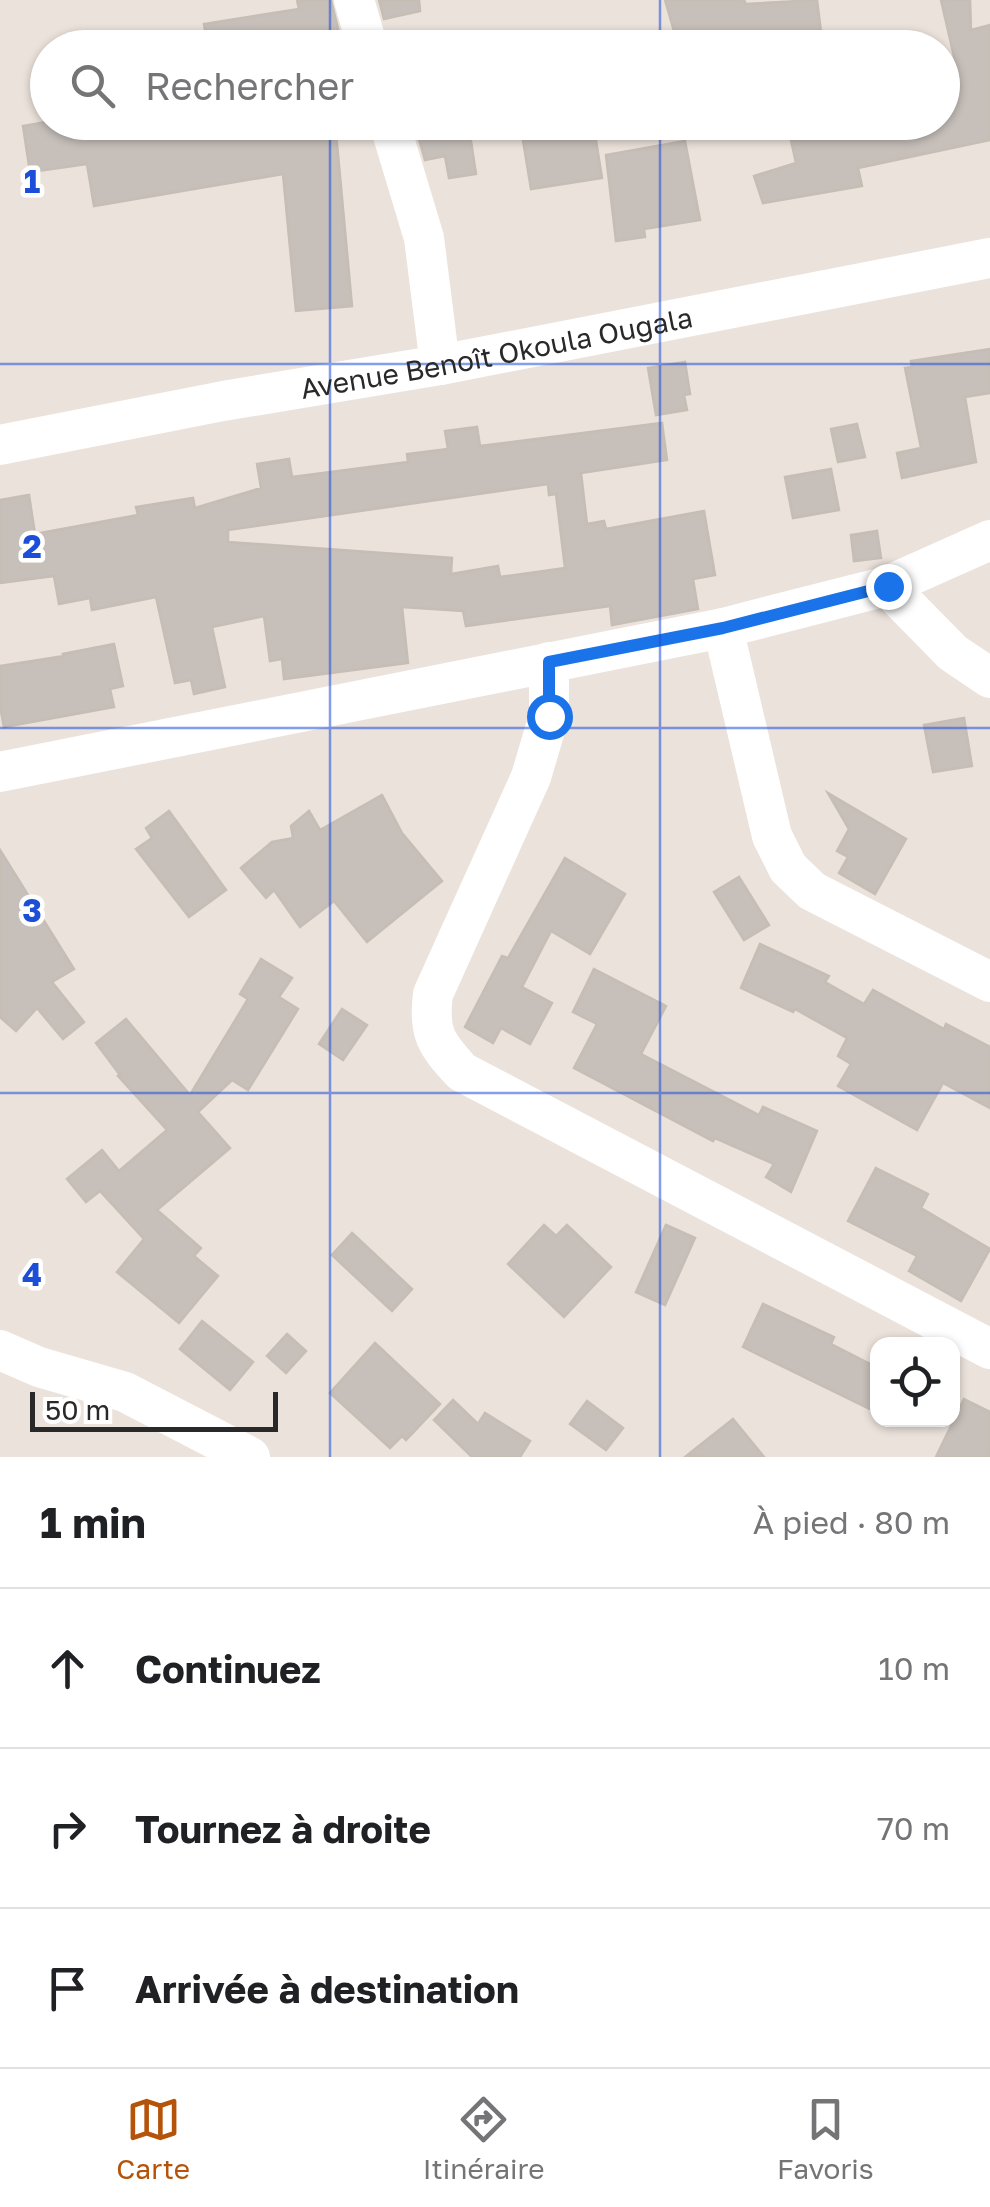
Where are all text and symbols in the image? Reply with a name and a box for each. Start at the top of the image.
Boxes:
search box [30,30,960,140]
icon: search [65,58,120,113]
text: Rechercher [145,63,354,108]
text: 1 [24,162,40,200]
street label: Avenue Benoît Okoula Ougala [298,300,695,404]
text: 2 [22,527,42,565]
route end [866,564,912,610]
route start [527,694,573,740]
text: 3 [22,891,42,929]
text: 4 [22,1255,42,1293]
map controls [870,1337,960,1427]
button: locate [870,1337,960,1427]
scale bar [30,1387,278,1432]
text: 50 m [45,1393,110,1426]
text: 1 min [40,1497,146,1547]
text: À pied · 80 m [753,1503,950,1541]
icon: ahead [40,1641,95,1696]
text: Continuez [135,1646,321,1691]
text: 10 m [878,1649,950,1687]
icon: right [40,1801,95,1856]
text: Tournez à droite [135,1806,431,1851]
text: 70 m [877,1809,950,1847]
icon: arrive [40,1961,95,2016]
text: Arrivée à destination [135,1966,519,2011]
tab: Carte [116,2092,190,2185]
tab: Itinéraire [423,2092,545,2185]
tab: Favoris [777,2092,874,2185]

